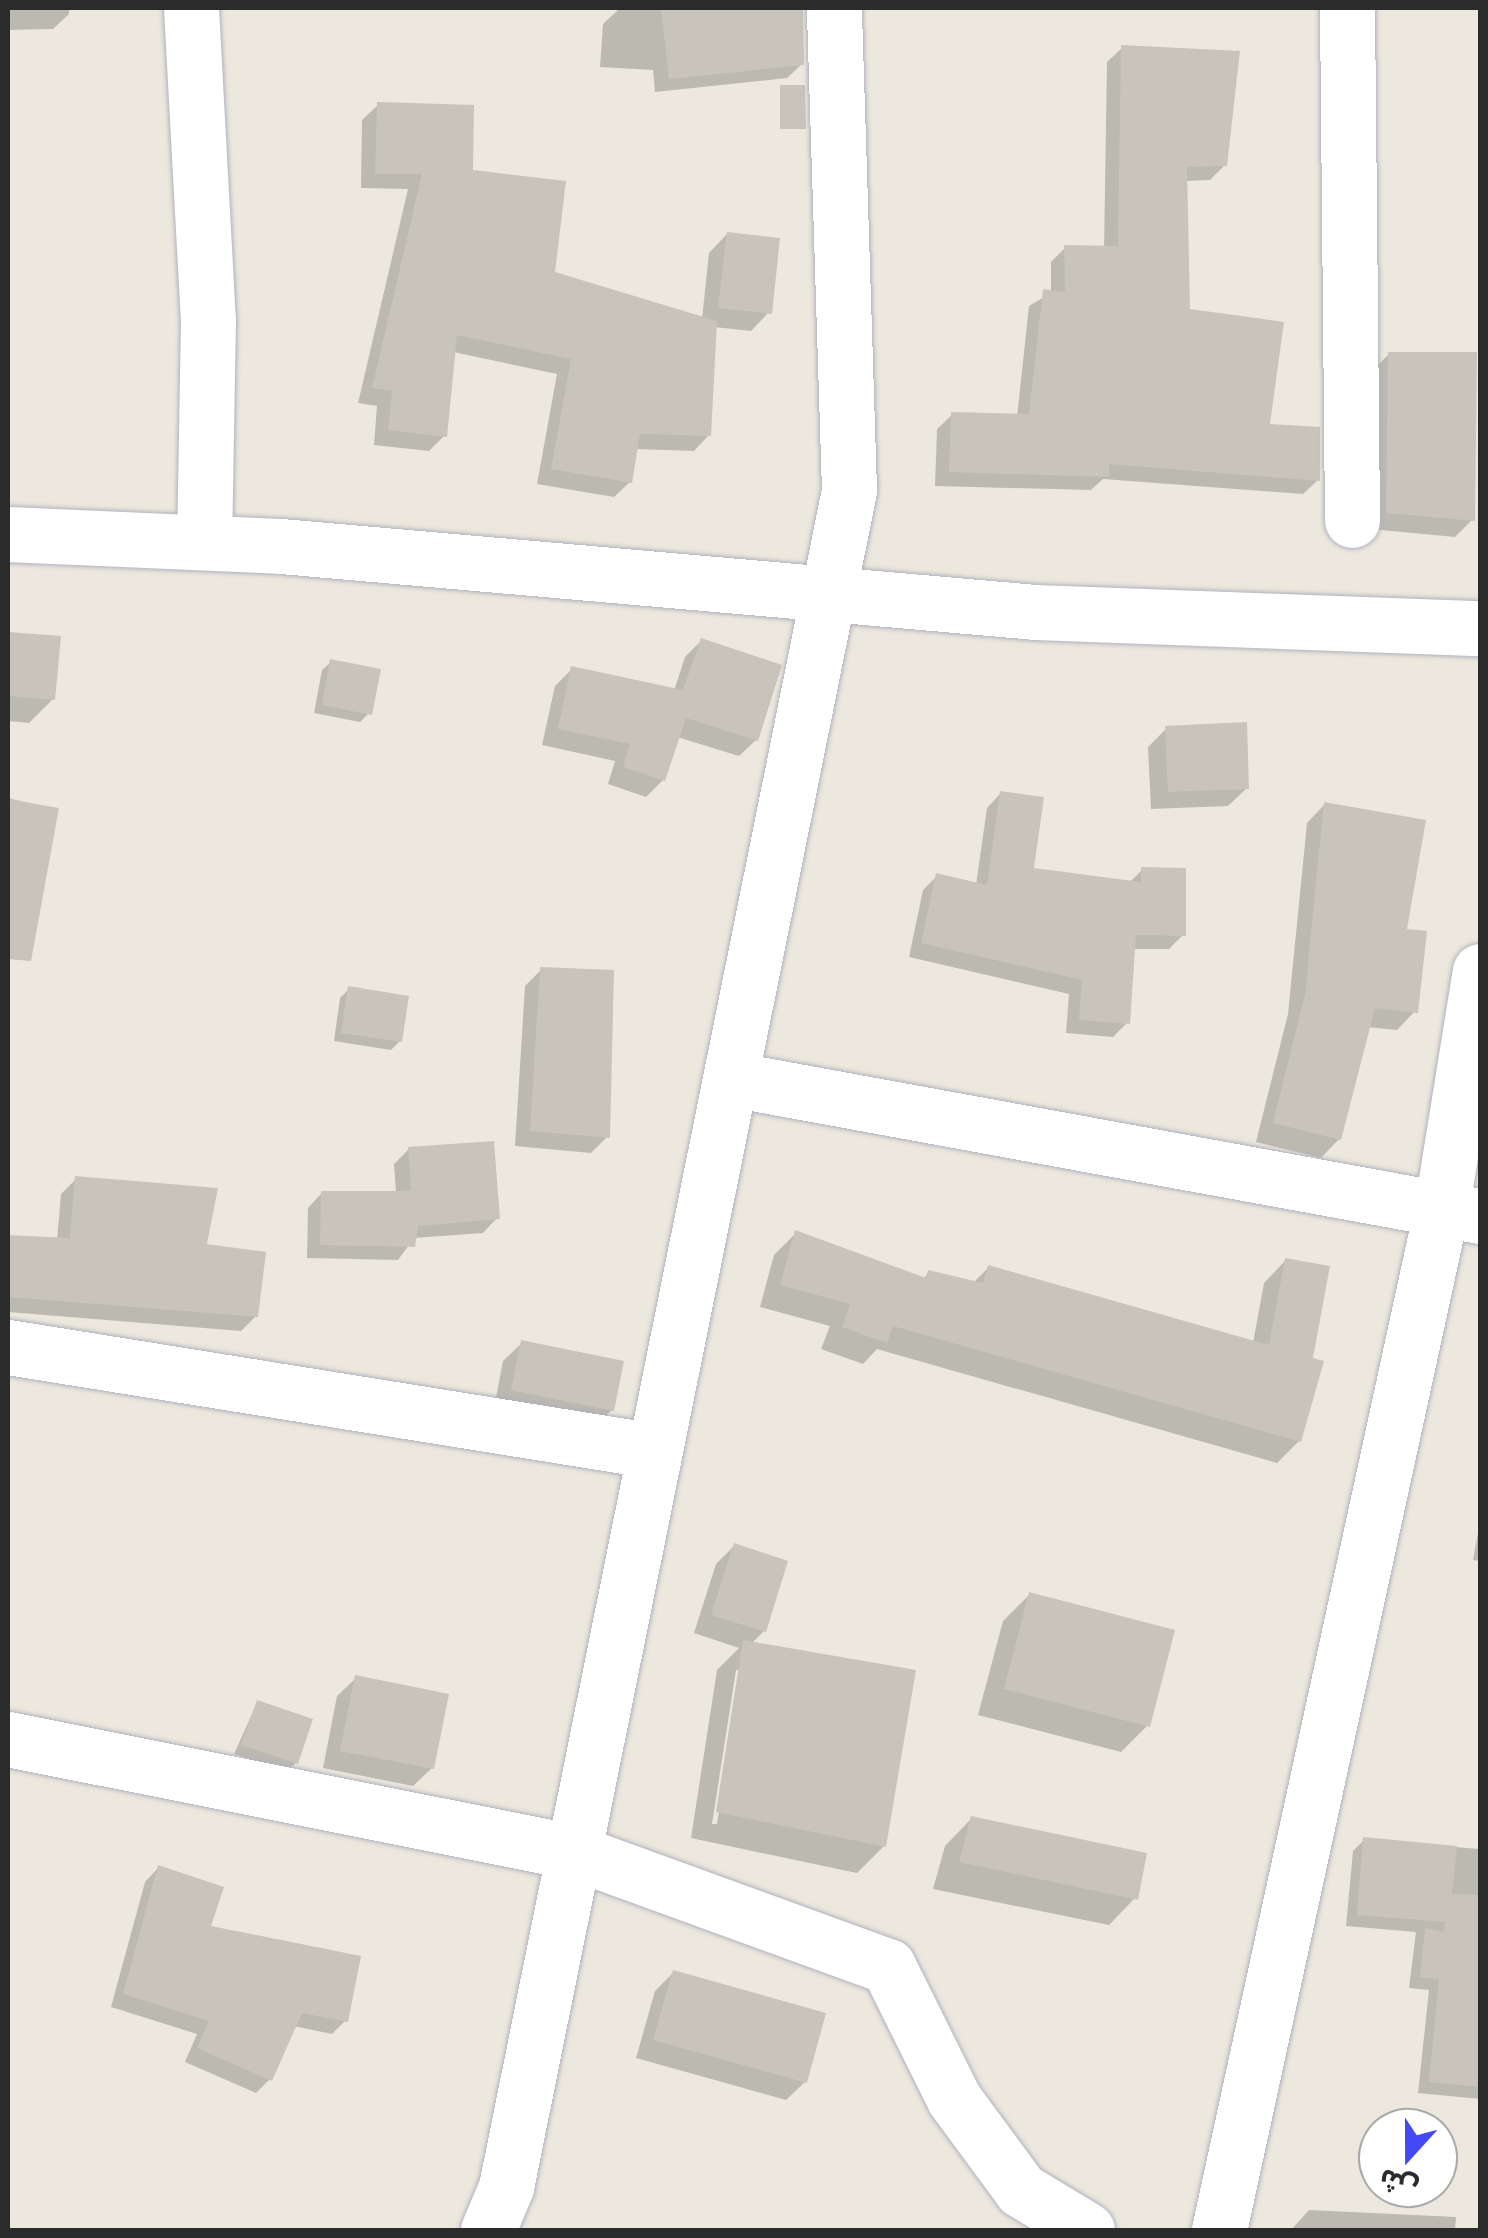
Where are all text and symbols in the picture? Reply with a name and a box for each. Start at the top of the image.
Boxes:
north arrow [1358,2108,1458,2208]
text: ش [1374,2161,1422,2207]

